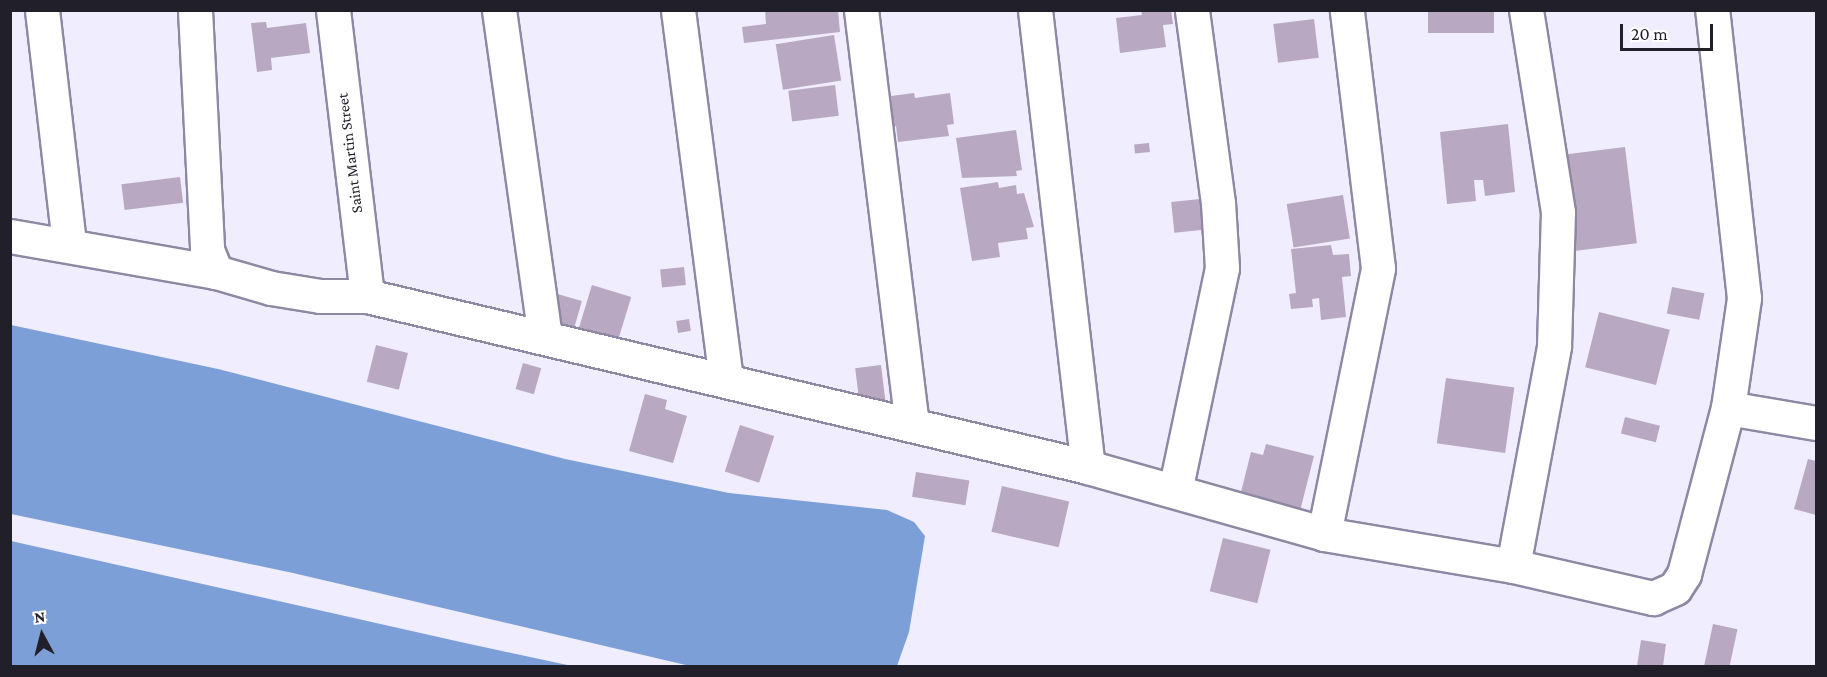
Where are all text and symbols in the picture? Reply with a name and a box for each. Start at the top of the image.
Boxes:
scale bar [1623,12,1716,50]
text: 20 m [1631,24,1668,44]
street label: Saint Martin Street [333,92,367,214]
north arrow [12,605,72,665]
text: N [33,608,46,626]

